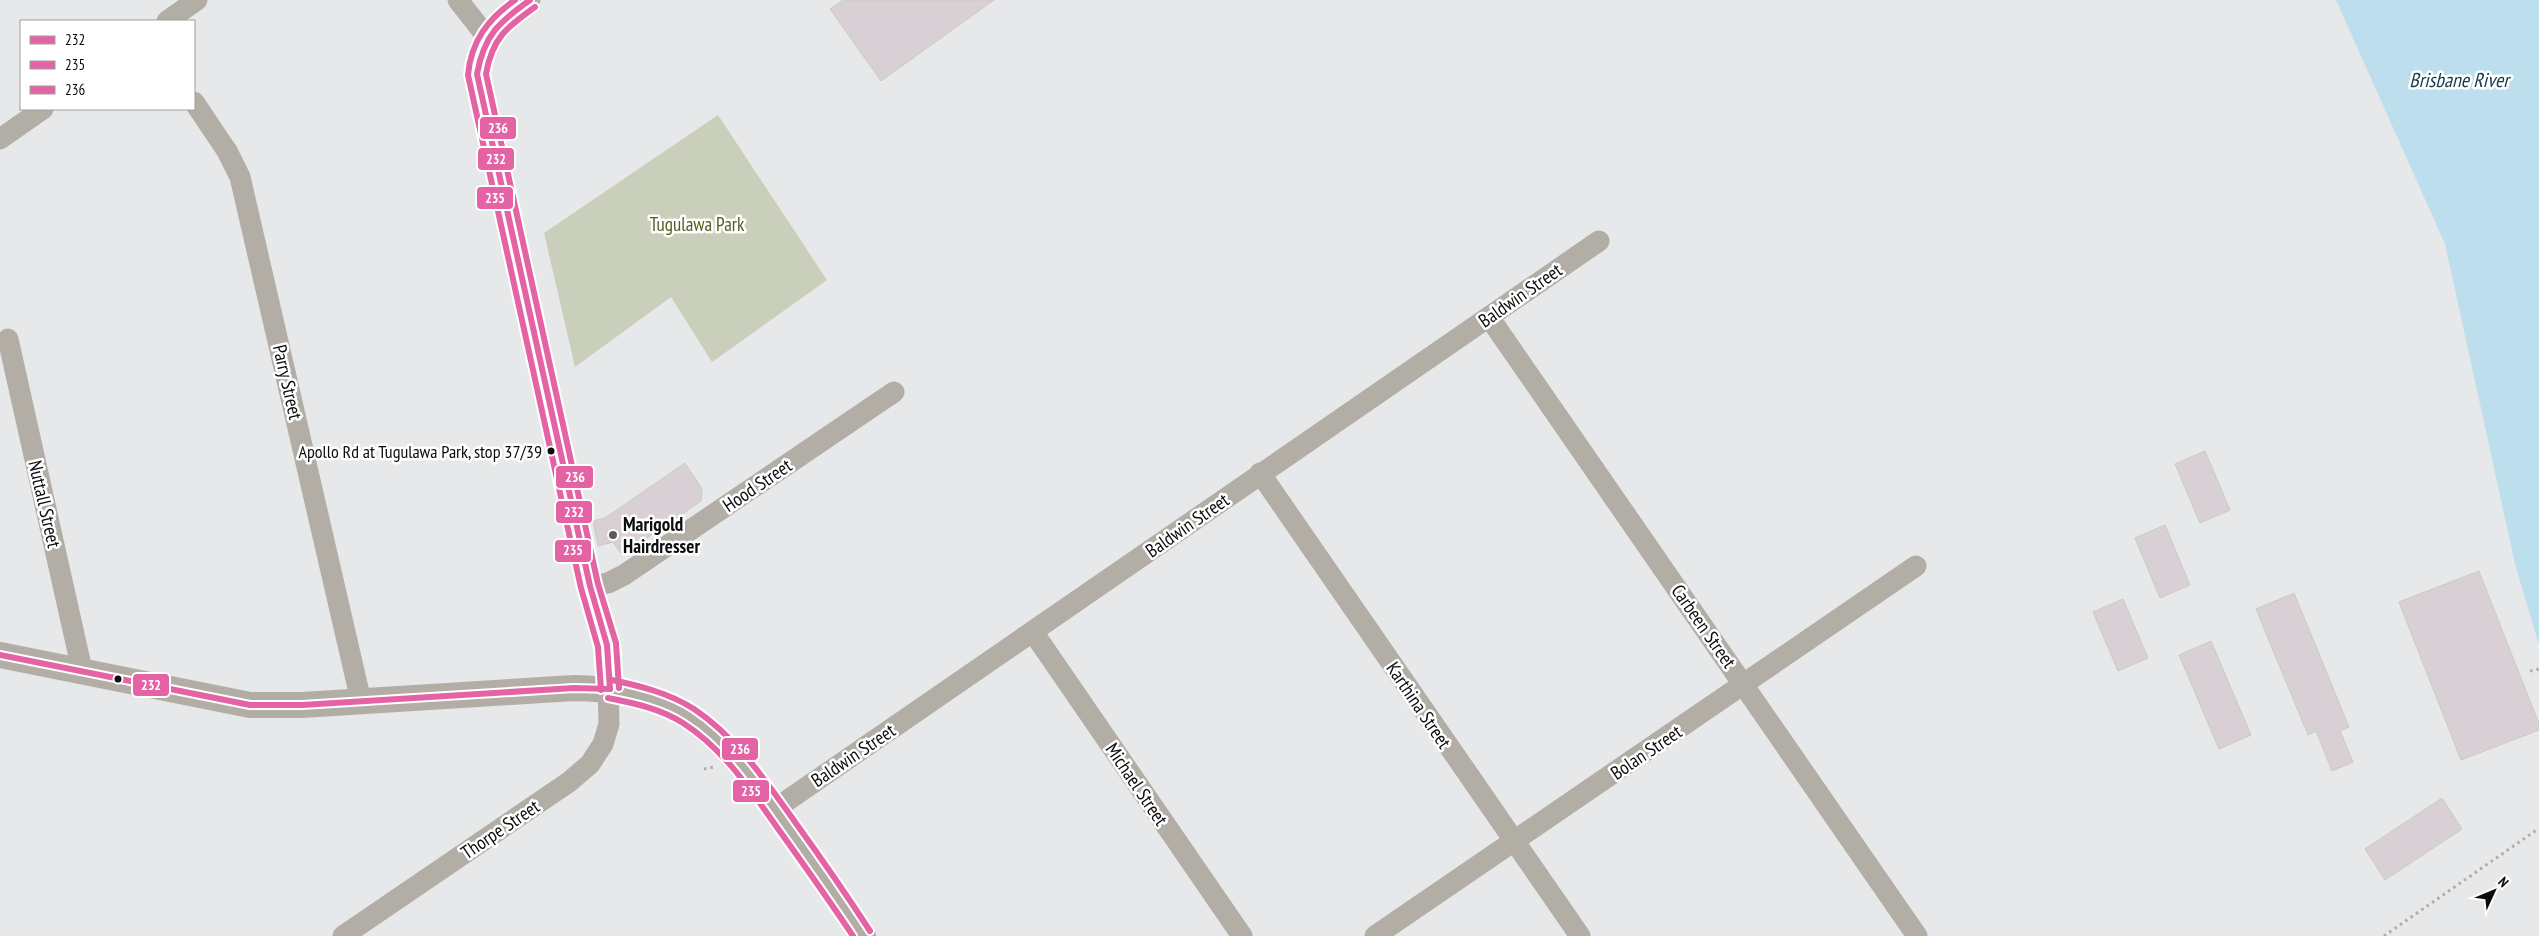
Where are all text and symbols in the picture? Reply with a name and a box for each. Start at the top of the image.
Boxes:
legend [20,20,195,110]
text: 232 [65,30,85,49]
text: 235 [65,55,85,74]
water label: Brisbane River [2409,67,2511,93]
text: 236 [65,80,86,99]
line badge: 236 [479,116,517,140]
text: 236 [488,119,508,137]
line badge: 232 [477,147,515,171]
text: 232 [486,150,506,168]
line badge: 235 [476,186,514,210]
text: 235 [485,189,505,207]
park label: Tugulawa Park [650,212,745,236]
street label: Baldwin Street [1474,257,1567,332]
street label: Parry Street [268,342,308,422]
place label: Apollo Rd at Tugulawa Park, stop 37/39 [298,440,542,463]
marker: Apollo Rd at Tugulawa Park, stop 37/39 [546,446,556,456]
street label: Hood Street [718,453,797,517]
street label: Nuttall Street [23,458,67,551]
line badge: 236 [555,465,594,489]
text: 236 [565,468,585,486]
street label: Baldwin Street [1141,487,1234,562]
line badge: 232 [555,500,593,524]
text: 232 [564,503,584,521]
place label: Marigold Hairdresser [623,512,700,558]
marker: Marigold Hairdresser [607,529,619,541]
line badge: 235 [554,539,592,563]
text: 235 [563,541,583,559]
street label: Carbeen Street [1666,579,1742,673]
street label: Karthina Street [1381,657,1457,753]
line badge: 232 [132,673,170,697]
unlabelled marker [113,674,123,684]
text: 232 [141,676,161,694]
street label: Baldwin Street [806,718,900,792]
street label: Bolan Street [1606,719,1687,785]
line badge: 236 [721,737,759,761]
street label: Michael Street [1101,738,1174,831]
text: 236 [730,740,750,758]
line badge: 235 [732,779,770,803]
text: 235 [741,782,761,800]
street label: Thorpe Street [456,794,545,864]
north arrow [2469,866,2519,916]
text: N [2494,873,2512,891]

